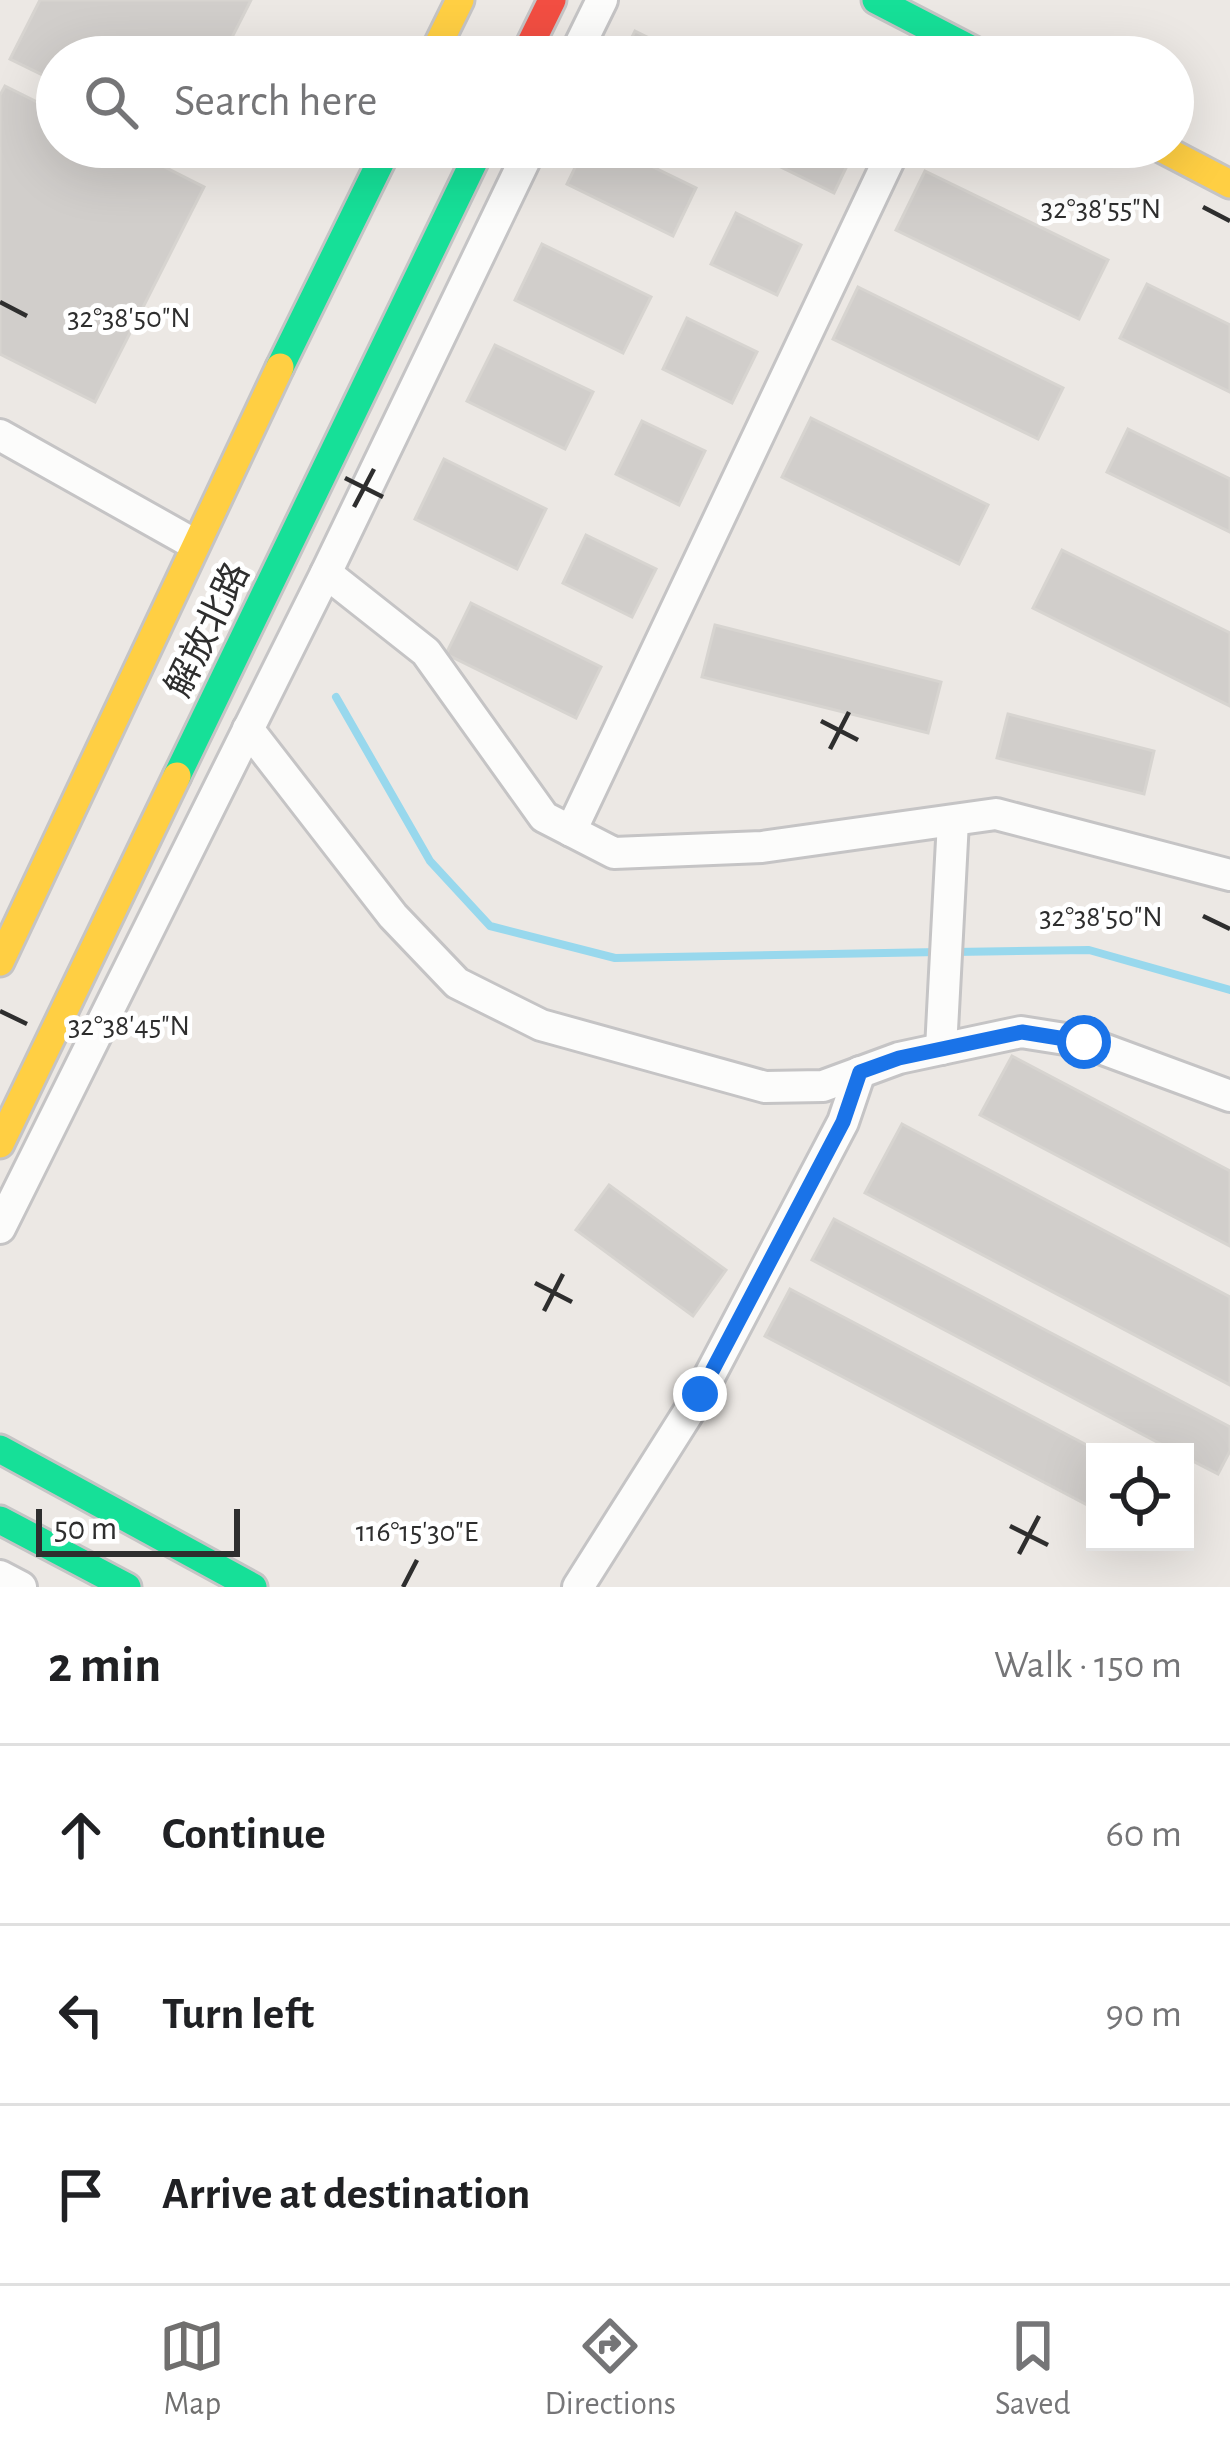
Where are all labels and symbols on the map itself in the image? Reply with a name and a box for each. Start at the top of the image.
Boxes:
text: 32°38'55"N [1041,194,1161,224]
text: 32°38'50"N [67,303,191,333]
street label: 解放北路 [158,557,256,703]
text: 32°38'50"N [1039,902,1163,932]
text: 32°38'45"N [68,1011,190,1041]
route start [1057,1015,1111,1069]
route end [673,1367,727,1421]
scale bar [36,1503,240,1556]
text: 116°15'30"E [356,1517,478,1547]

